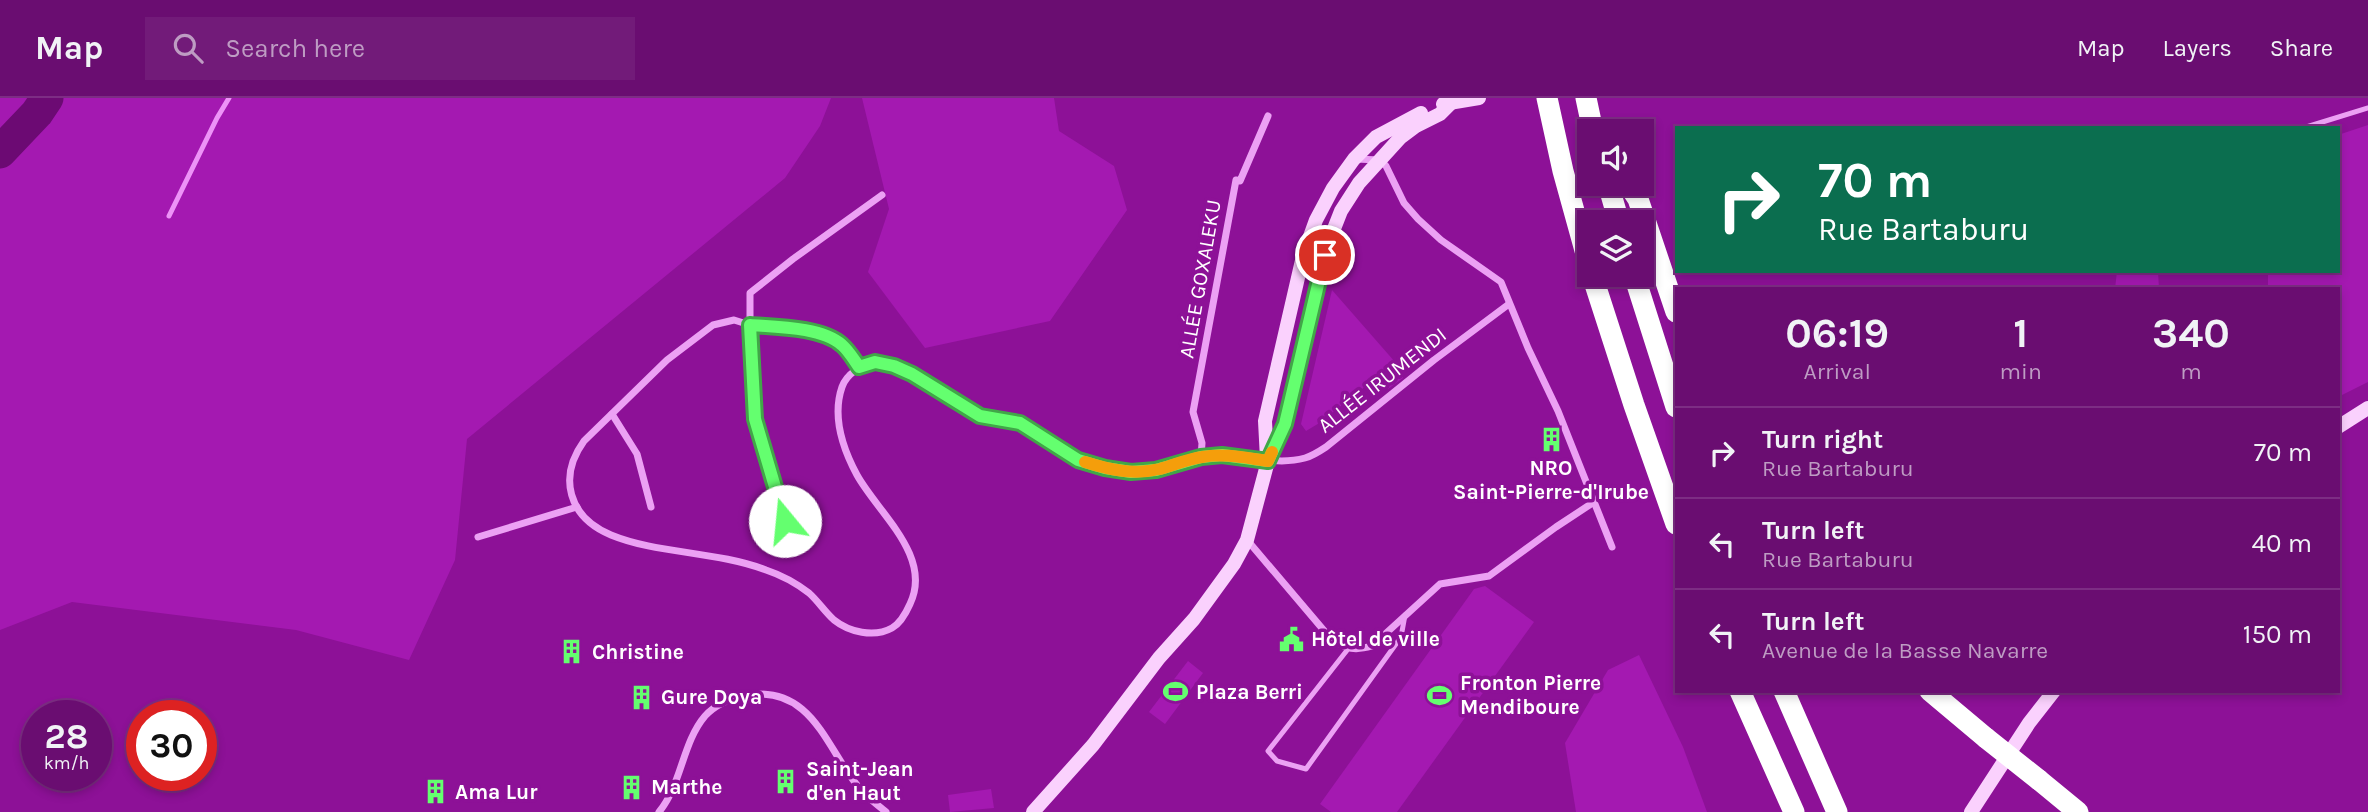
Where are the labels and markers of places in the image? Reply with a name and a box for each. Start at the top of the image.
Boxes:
pin [1295,225,1355,285]
building icon: NRO Saint-Pierre-d'Irube [1537,425,1565,453]
place label: NRO Saint-Pierre-d'Irube [1453,456,1649,504]
public building icon: Hôtel de ville [1277,625,1305,653]
place label: Hôtel de ville [1311,627,1440,651]
building icon: Christine [558,638,586,666]
place label: Christine [592,640,684,664]
place label: Fronton Pierre Mendiboure [1460,671,1601,719]
sports icon: Plaza Berri [1162,678,1190,706]
place label: Plaza Berri [1196,680,1303,704]
sports icon: Fronton Pierre Mendiboure [1426,681,1454,709]
building icon: Gure Doya [627,683,655,711]
place label: Gure Doya [661,685,762,709]
place label: Saint-Jean d'en Haut [806,757,914,805]
building icon: Saint-Jean d'en Haut [772,767,800,795]
building icon: Marthe [617,773,645,801]
place label: Marthe [651,775,722,799]
building icon: Ama Lur [421,778,449,806]
place label: Ama Lur [455,780,538,804]

